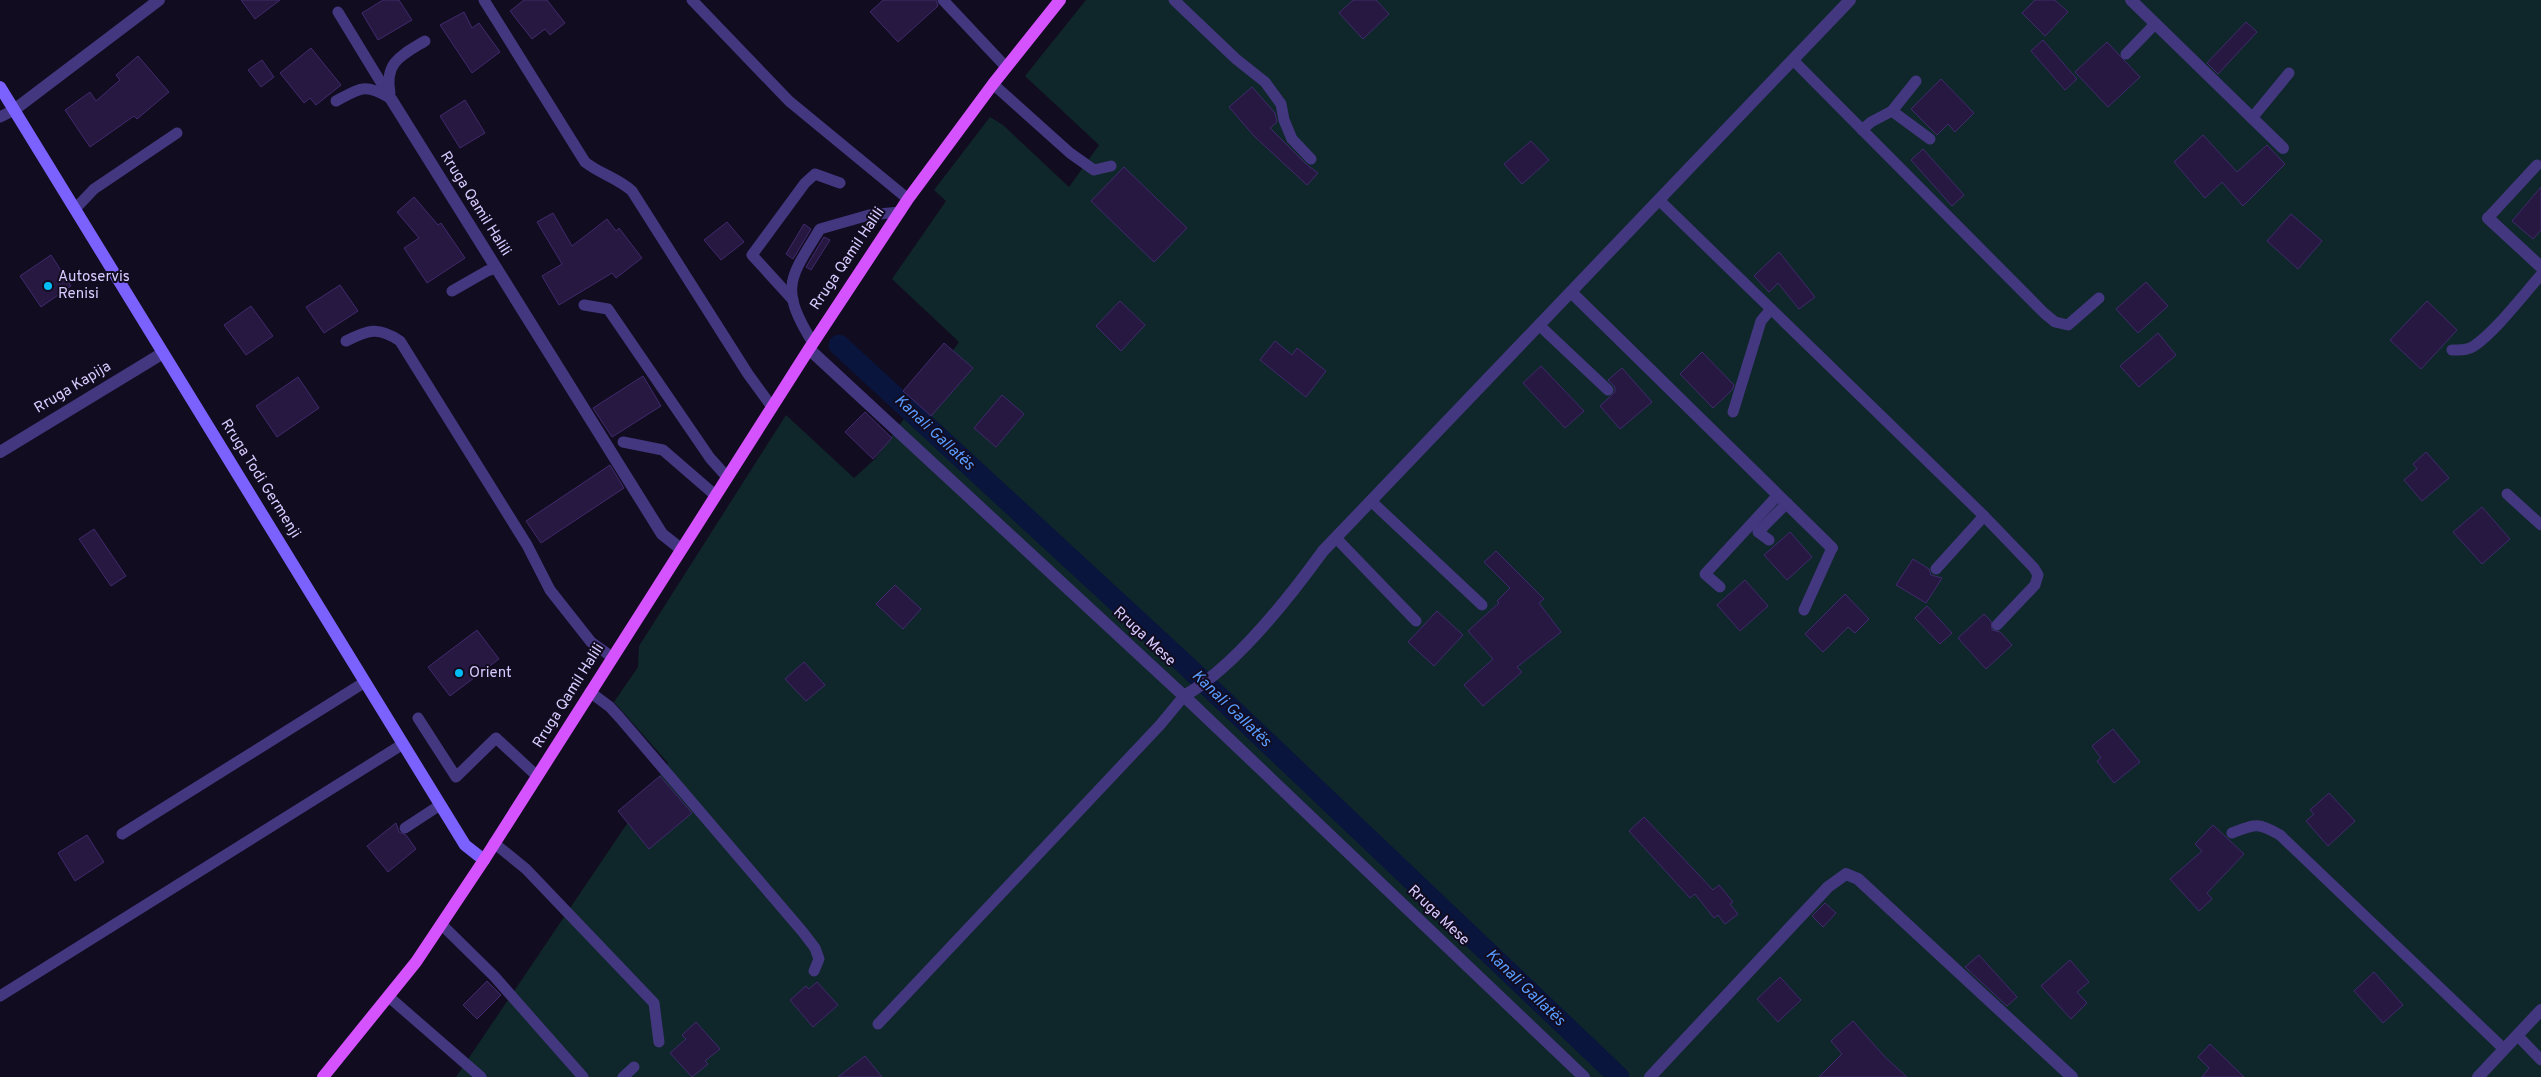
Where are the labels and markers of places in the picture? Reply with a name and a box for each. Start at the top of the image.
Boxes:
place label: Autoservis Renisi [58,268,130,304]
marker: Autoservis Renisi [42,280,54,292]
place label: Orient [469,664,512,683]
marker: Orient [453,667,465,679]

